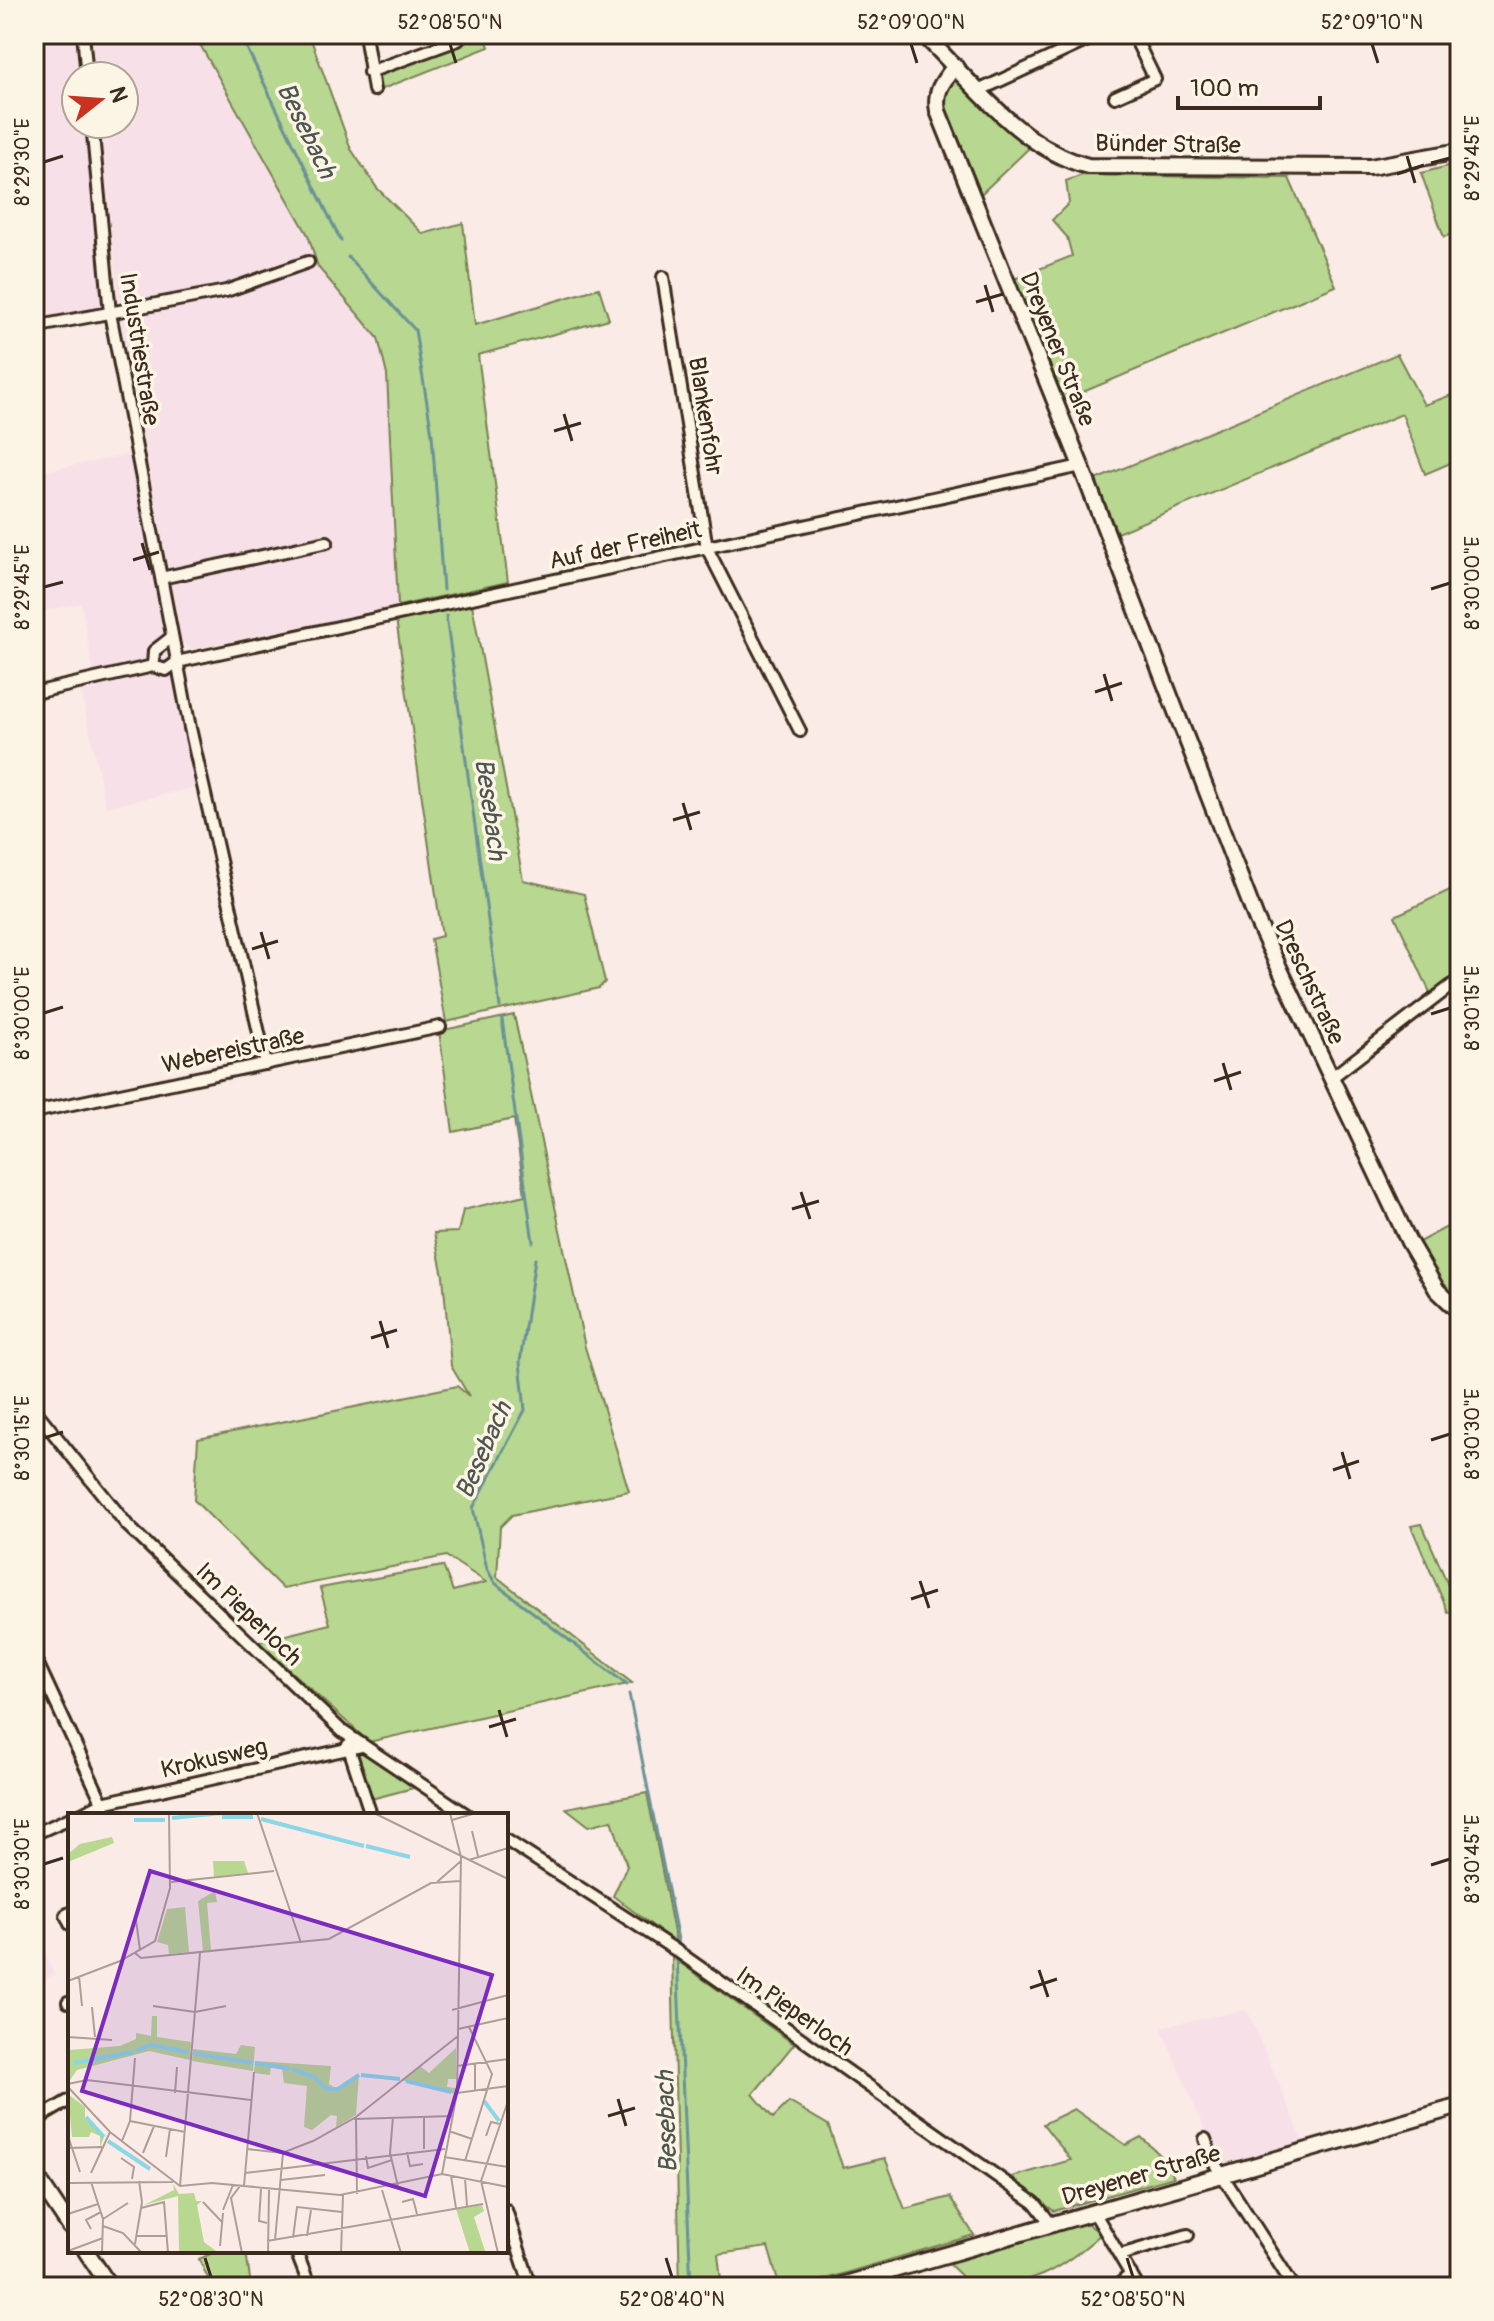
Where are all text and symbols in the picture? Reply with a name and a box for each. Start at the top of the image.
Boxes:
text: 52°08'50"N [398,10,502,35]
text: 52°09'00"N [857,10,965,35]
text: 52°09'10"N [1321,10,1423,35]
north arrow [60,60,140,140]
scale bar [1178,60,1320,110]
text: 100 m [1190,74,1259,103]
water label: Besebach [269,77,344,185]
text: N [103,83,134,106]
text: 8°29'45"E [1460,115,1485,201]
text: 8°29'30"E [10,118,35,206]
street label: Bünder Straße [1095,129,1241,160]
street label: Dreyener Straße [1013,268,1102,431]
street label: Industriestraße [113,271,166,428]
street label: Blankenfohr [682,355,729,478]
street label: Auf der Freiheit [546,515,704,576]
text: 8°30'00"E [1460,536,1485,630]
text: 8°29'45"E [10,544,35,630]
water label: Besebach [467,756,513,864]
street label: Dreschstraße [1268,915,1351,1049]
text: 8°30'00"E [10,966,35,1060]
text: 8°30'15"E [1460,966,1485,1050]
street label: Webereistraße [159,1021,307,1080]
text: 8°30'30"E [1460,1389,1485,1479]
text: 8°30'15"E [10,1396,35,1480]
water label: Besebach [449,1396,520,1504]
street label: Im Pieperloch [190,1557,308,1672]
street label: Krokusweg [158,1732,270,1785]
inset map [68,1813,508,2253]
text: 8°30'45"E [1460,1815,1485,1903]
text: 8°30'30"E [10,1819,35,1909]
street label: Im Pieperloch [731,1960,859,2062]
water label: Besebach [649,2069,685,2174]
street label: Dreyener Straße [1058,2139,1224,2212]
text: 52°08'30"N [159,2287,263,2312]
text: 52°08'40"N [619,2287,725,2312]
text: 52°08'50"N [1081,2287,1185,2312]

